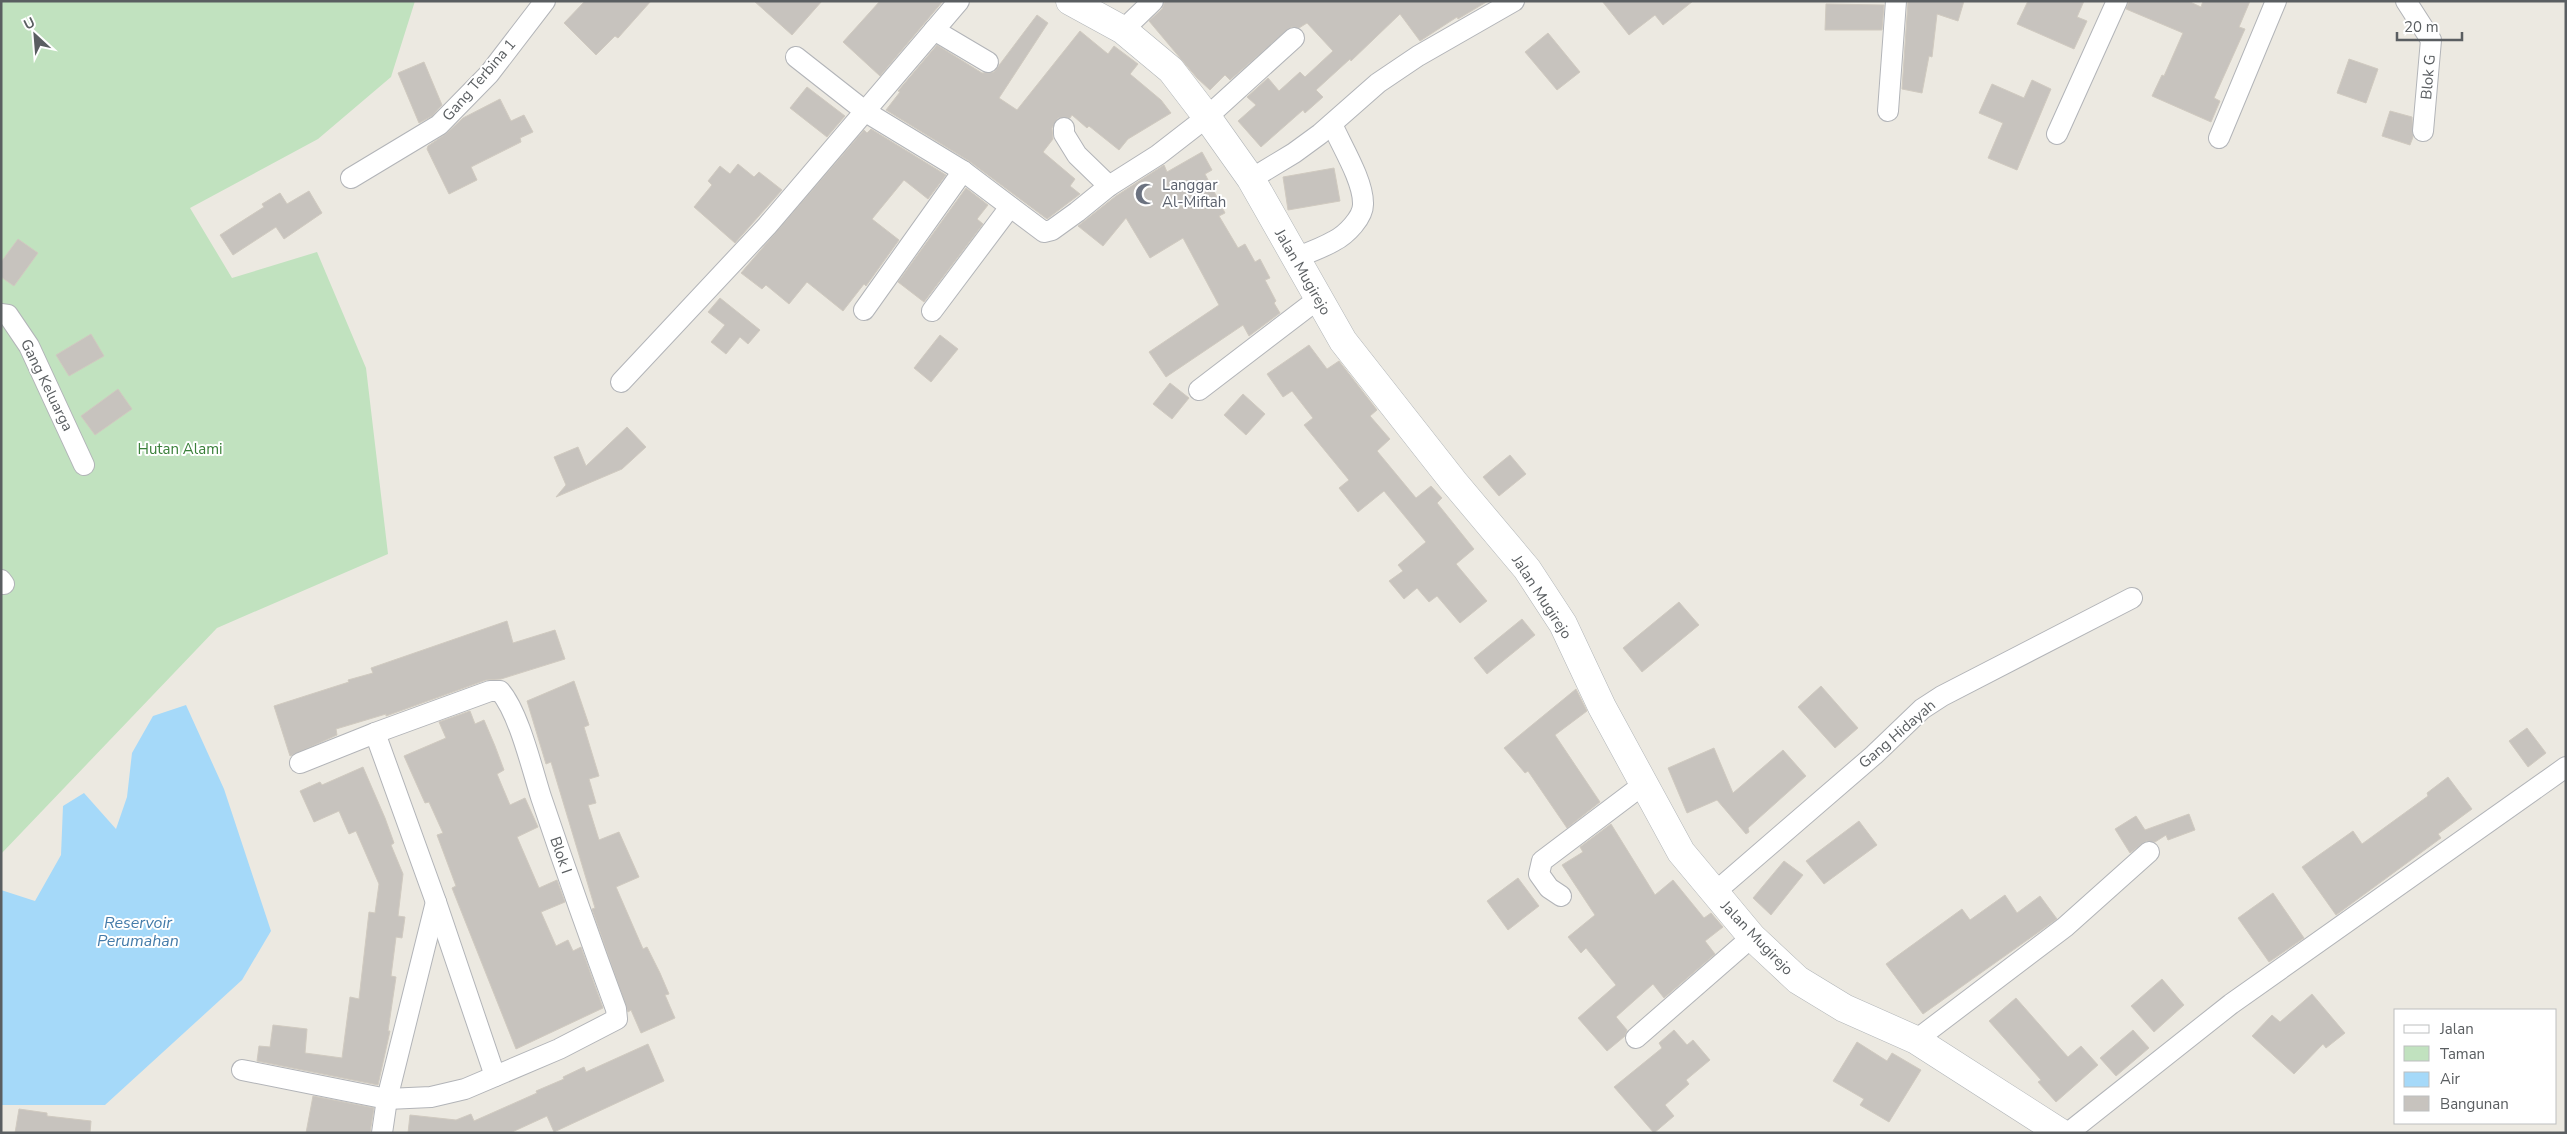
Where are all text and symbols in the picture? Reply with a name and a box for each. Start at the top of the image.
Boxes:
north arrow [10,10,60,60]
scale bar [2397,10,2462,42]
text: U [21,13,38,35]
text: 20 m [2404,17,2439,37]
street label: Gang Terbina 1 [438,35,520,125]
street label: Blok G [2416,54,2440,100]
place label: Langgar Al-Miftah [1162,175,1226,212]
mosque icon: Langgar Al-Miftah [1133,181,1159,207]
street label: Jalan Mugirejo [1270,224,1336,319]
street label: Gang Keluarga [16,336,78,434]
park label: Hutan Alami [137,439,223,459]
street label: Jalan Mugirejo [1507,550,1577,643]
street label: Gang Hidayah [1854,695,1940,773]
street label: Blok I [545,834,577,876]
street label: Jalan Mugirejo [1716,896,1798,980]
water label: Reservoir Perumahan [97,912,179,952]
legend [2394,1009,2557,1124]
text: Jalan [2439,1019,2474,1039]
text: Taman [2440,1044,2485,1064]
text: Air [2440,1069,2460,1089]
text: Bangunan [2440,1094,2509,1114]

